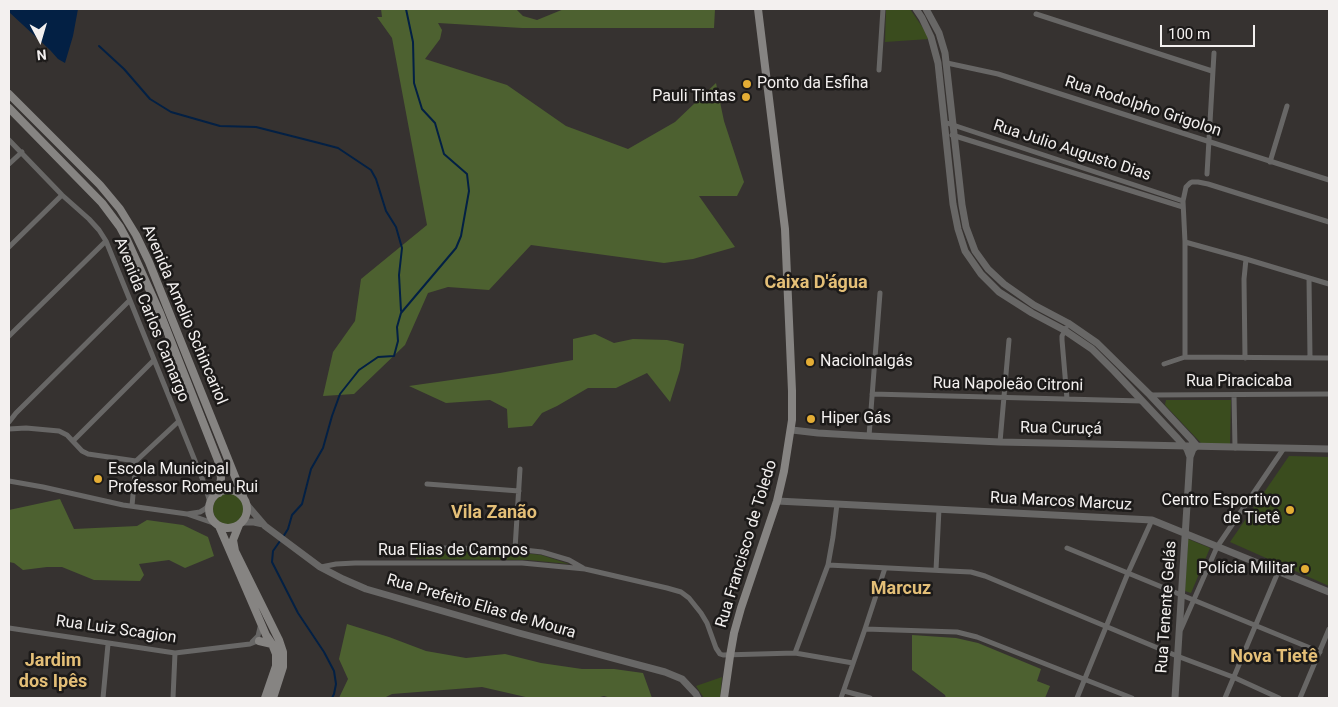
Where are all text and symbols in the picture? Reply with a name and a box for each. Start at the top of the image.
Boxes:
north arrow [15,15,65,65]
scale bar [1163,15,1258,47]
text: 100 m [1168,25,1210,43]
text: N [36,46,47,63]
street label: Rua Rodolpho Grigolon [1062,73,1224,141]
place label: Ponto da Esfiha [757,74,869,94]
marker: Ponto da Esfiha [741,78,753,90]
place label: Pauli Tintas [652,87,736,107]
marker: Pauli Tintas [740,91,752,103]
street label: Rua Julio Augusto Dias [991,116,1153,186]
street label: Avenida Amelio Schincariol [137,222,231,408]
street label: Avenida Carlos Camargo [109,235,193,405]
district label: Caixa D'água [764,272,868,294]
place label: Naciolnalgás [820,352,913,372]
marker: Naciolnalgás [804,356,816,368]
street label: Rua Piracicaba [1186,372,1292,392]
street label: Rua Napoleão Citroni [933,374,1083,396]
place label: Hiper Gás [821,409,891,429]
marker: Hiper Gás [805,413,817,425]
street label: Rua Curuçá [1020,419,1102,439]
street label: Rua Francisco de Toledo [712,458,782,630]
place label: Escola Municipal Professor Romeu Rui [108,460,258,498]
marker: Escola Municipal Professor Romeu Rui [92,473,104,485]
street label: Rua Marcos Marcuz [990,489,1132,515]
place label: Centro Esportivo de Tietê [1162,491,1280,529]
district label: Vila Zanão [451,502,537,524]
marker: Centro Esportivo de Tietê [1284,504,1296,516]
street label: Rua Tenente Gelás [1153,540,1181,674]
street label: Rua Elias de Campos [378,541,528,561]
place label: Polícia Militar [1198,559,1295,579]
marker: Polícia Militar [1299,563,1311,575]
street label: Rua Prefeito Elias de Moura [384,571,578,643]
district label: Marcuz [871,578,931,600]
street label: Rua Luiz Scagion [54,612,178,648]
district label: Nova Tietê [1230,646,1318,668]
district label: Jardim dos Ipês [19,650,87,692]

